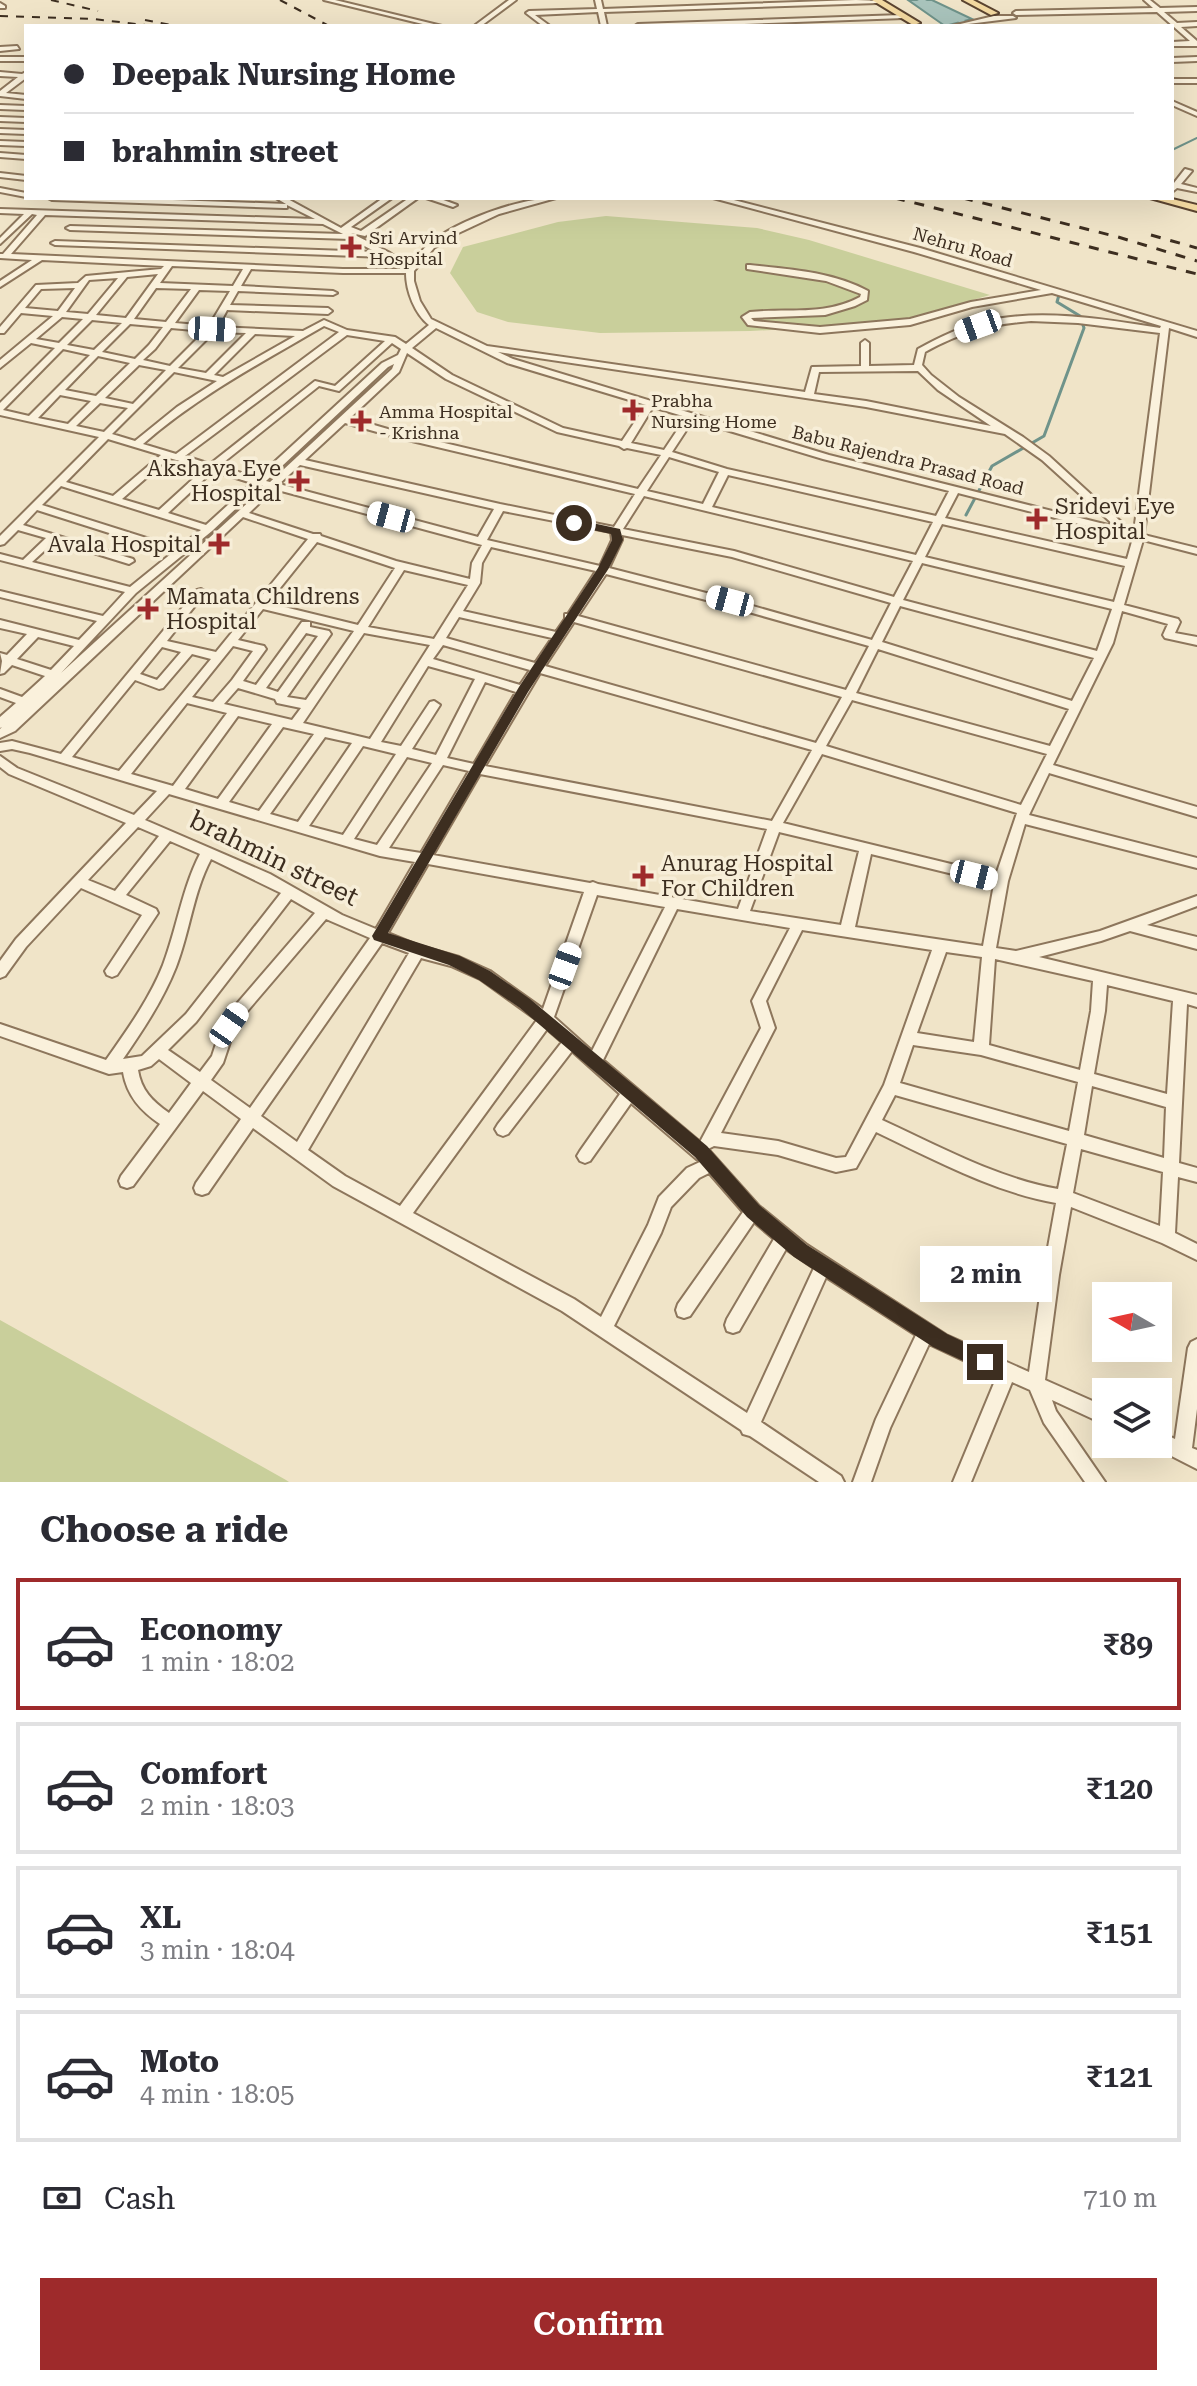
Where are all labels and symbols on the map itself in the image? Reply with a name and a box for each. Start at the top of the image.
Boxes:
street label: Nehru Road [911,223,1016,271]
place label: Sri Arvind Hospital [369,227,458,269]
marker: Sri Arvind Hospital [340,236,362,258]
car [951,307,1005,345]
car [187,316,237,342]
place label: Prabha Nursing Home [651,390,777,432]
marker: Prabha Nursing Home [622,399,644,421]
place label: Amma Hospital - Krishna [379,401,513,443]
marker: Amma Hospital - Krishna [350,410,372,432]
street label: Babu Rajendra Prasad Road [790,421,1026,499]
place label: Akshaya Eye Hospital [147,456,281,506]
marker: Akshaya Eye Hospital [288,470,310,492]
place label: Sridevi Eye Hospital [1055,494,1175,544]
car [365,499,417,535]
route start [556,505,592,541]
marker: Sridevi Eye Hospital [1026,508,1048,530]
place label: Avala Hospital [48,532,201,557]
marker: Avala Hospital [208,533,230,555]
car [704,583,756,619]
place label: Mamata Childrens Hospital [166,584,359,634]
marker: Mamata Childrens Hospital [137,598,159,620]
street label: brahmin street [185,804,364,912]
place label: Anurag Hospital For Children [661,851,833,901]
car [948,858,1000,892]
marker: Anurag Hospital For Children [632,865,654,887]
car [546,939,584,993]
car [205,998,253,1052]
callout: 2 min [919,1246,1051,1302]
north arrow [1092,1282,1172,1362]
route end [967,1344,1003,1380]

